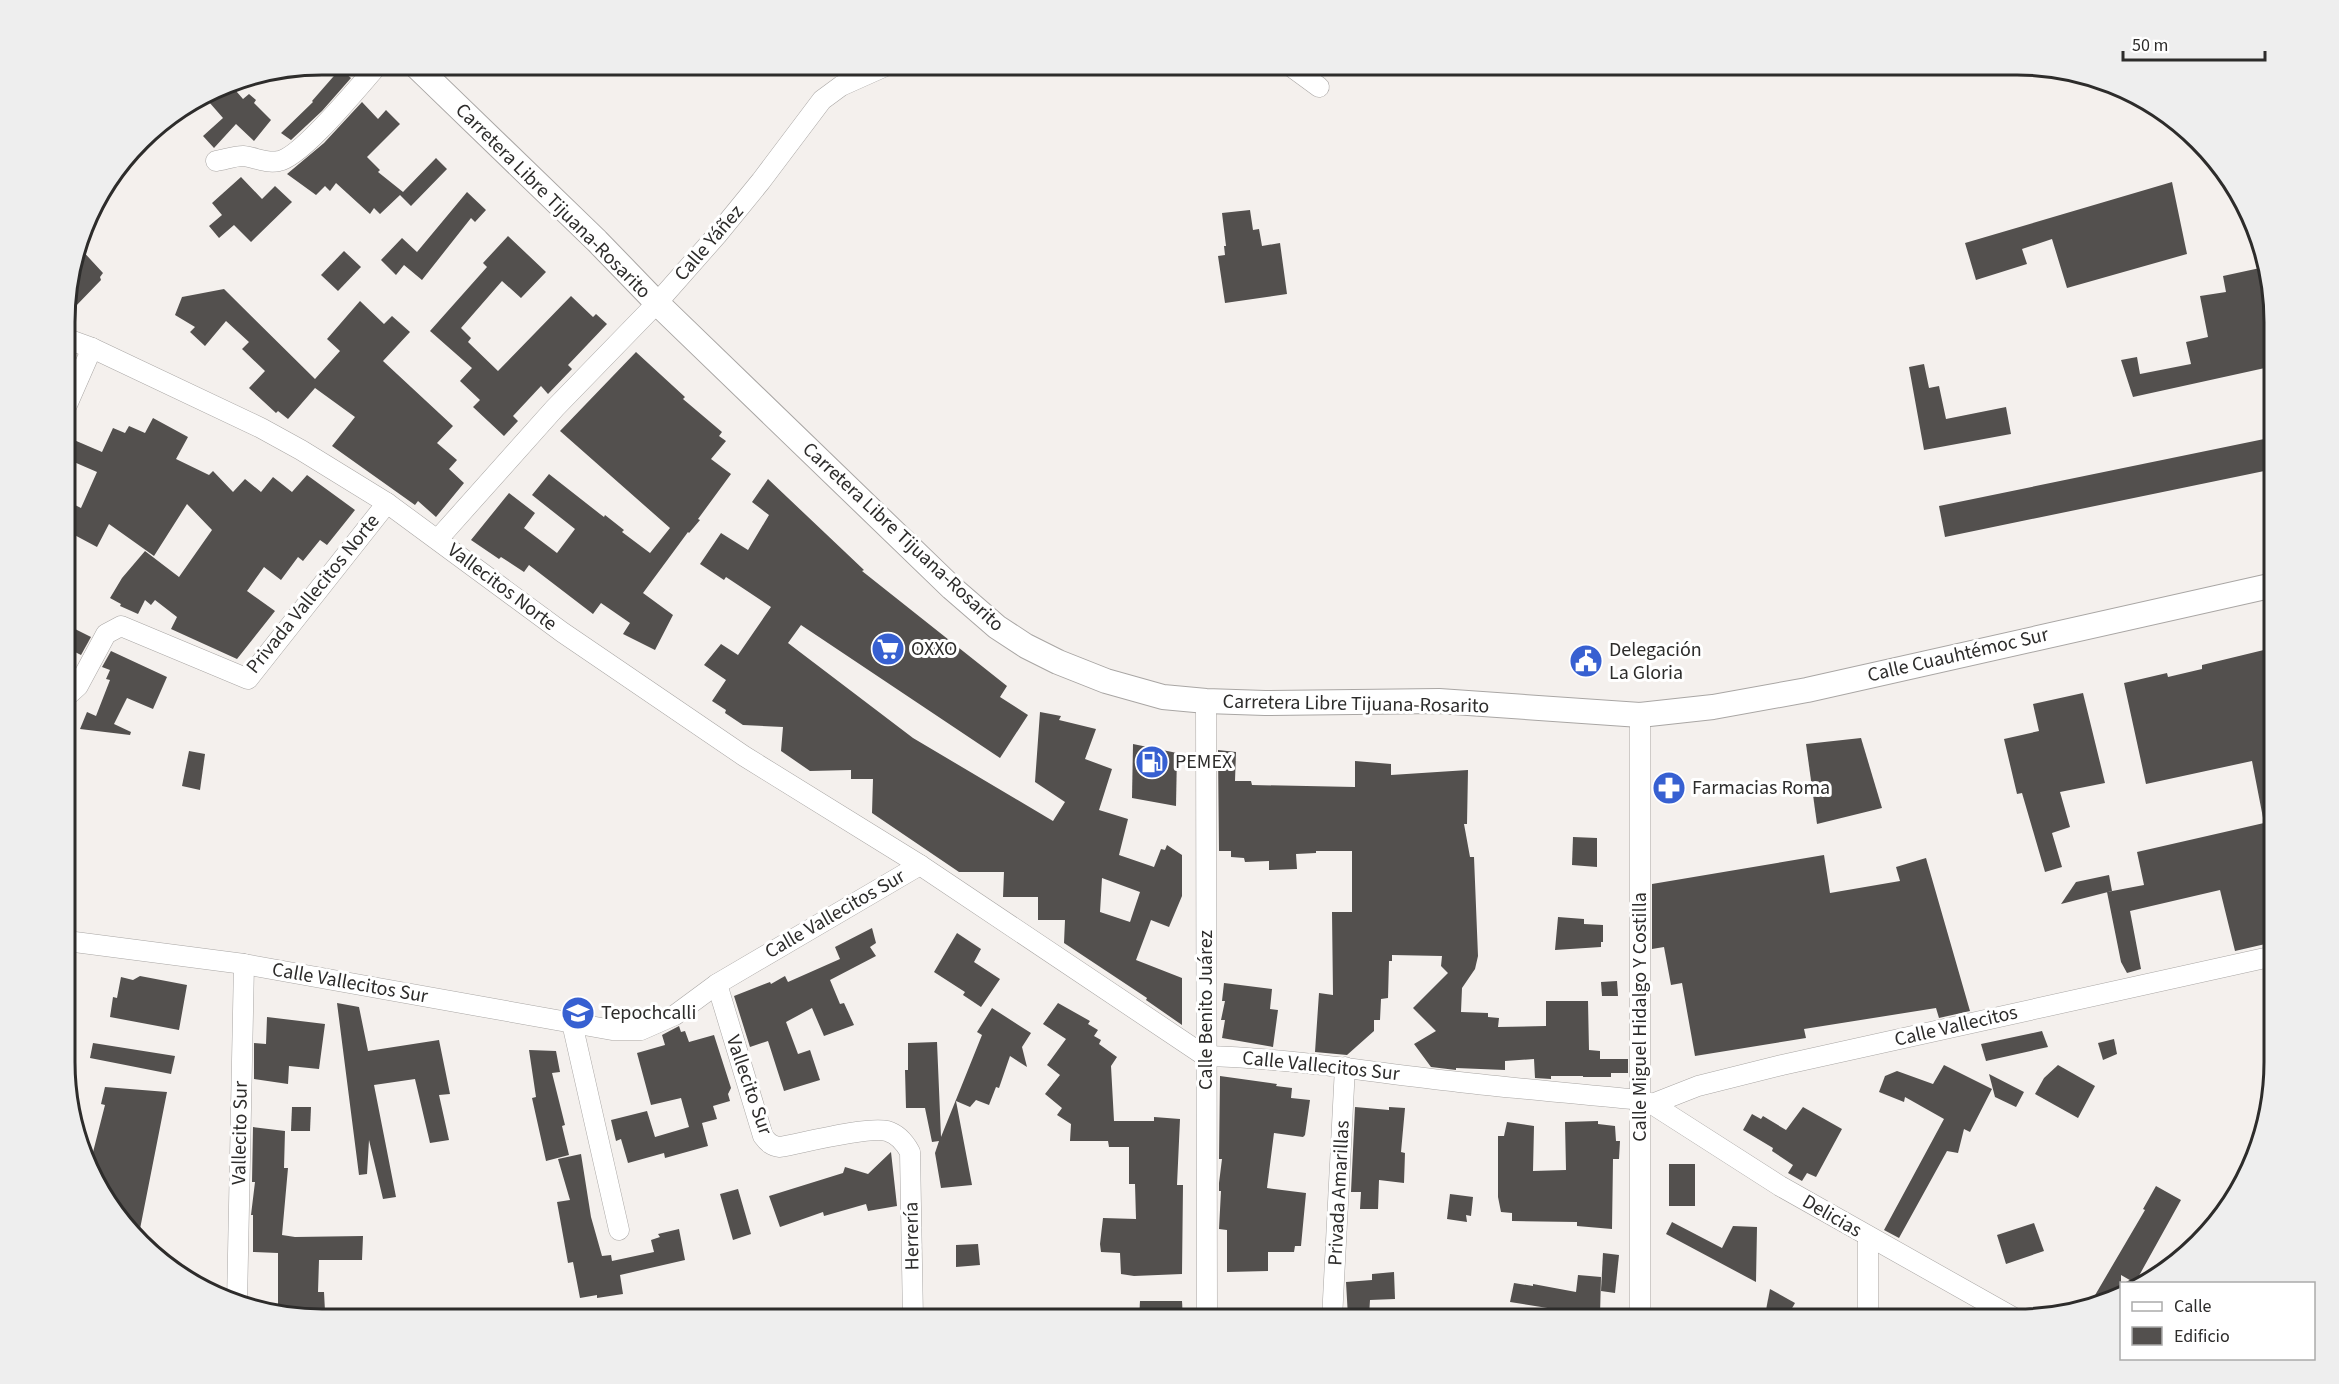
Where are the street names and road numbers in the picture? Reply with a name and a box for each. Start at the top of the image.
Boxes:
street label: Carretera Libre Tijuana-Rosarito [449,97,657,305]
street label: Calle Yáñez [668,199,750,287]
street label: Carretera Libre Tijuana-Rosarito [796,436,1010,638]
street label: Privada Vallecitos Norte [240,508,386,680]
street label: Vallecitos Norte [441,536,563,638]
street label: Calle Cuauhtémoc Sur [1865,621,2051,689]
street label: Carretera Libre Tijuana-Rosarito [1222,688,1490,720]
street label: Calle Vallecitos Sur [760,862,910,966]
street label: Calle Miguel Hidalgo Y Costilla [1626,892,1654,1142]
street label: Calle Benito Juárez [1192,930,1220,1090]
street label: Calle Vallecitos Sur [270,956,430,1011]
street label: Calle Vallecitos [1892,998,2020,1054]
street label: Vallecito Sur [719,1031,779,1139]
street label: Calle Vallecitos Sur [1241,1044,1401,1088]
street label: Vallecito Sur [225,1081,255,1185]
street label: Privada Amarillas [1321,1120,1357,1266]
street label: Delicias [1797,1188,1867,1244]
street label: Herrería [897,1202,927,1270]

